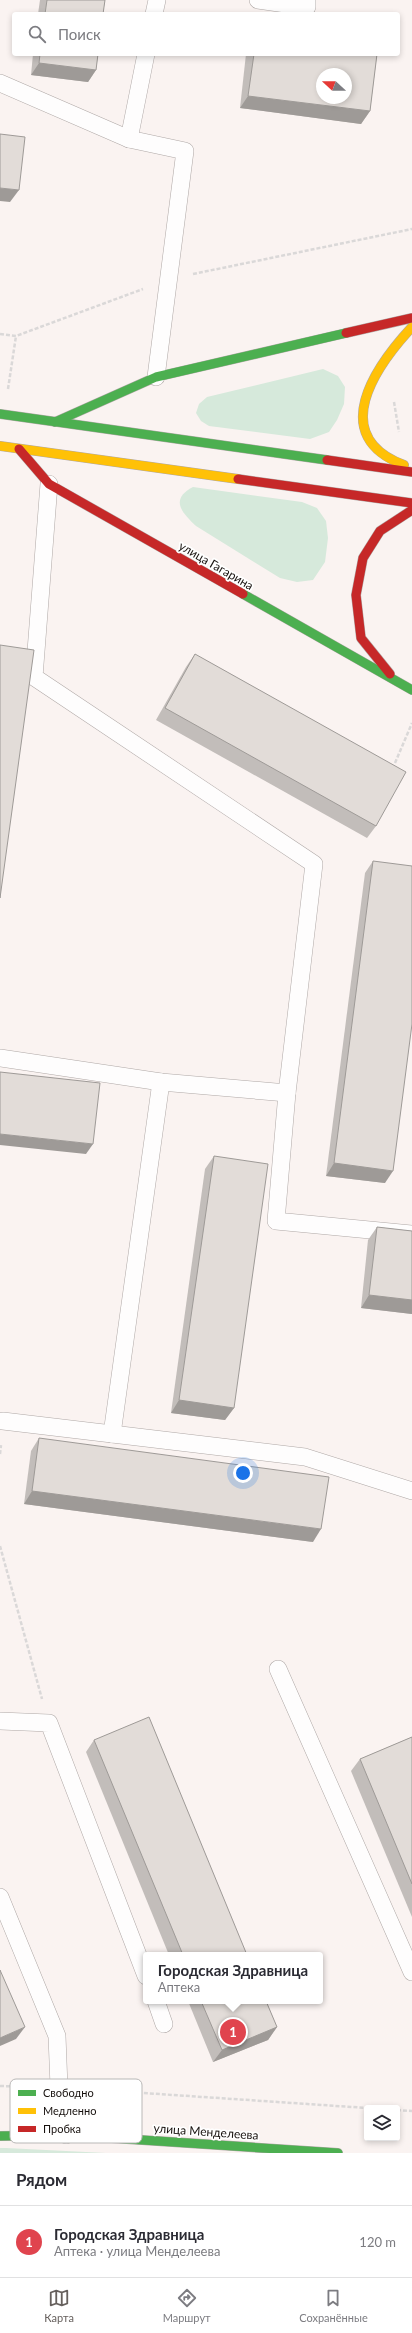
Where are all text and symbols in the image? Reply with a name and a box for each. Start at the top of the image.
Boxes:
search box [12,12,400,56]
icon: search [26,23,48,45]
text: Поиск [58,25,101,43]
north arrow [316,68,352,104]
street label: улица Гагарина [176,538,256,593]
your location [233,1463,253,1483]
popup [143,1952,323,2004]
text: Городская Здравница [158,1961,308,1979]
text: Аптека [158,1979,200,1995]
pin: 1 [220,2017,246,2047]
legend [10,2079,142,2143]
text: Свободно [43,2086,94,2099]
text: Медленно [43,2104,96,2117]
map controls [364,2105,400,2141]
button: layers [364,2105,400,2141]
street label: улица Менделеева [153,2120,259,2143]
text: Пробка [43,2122,81,2135]
text: Рядом [16,2169,67,2190]
text: Городская Здравница [54,2225,204,2243]
text: 1 [25,2234,33,2250]
text: 120 m [359,2234,396,2250]
text: Аптека · улица Менделеева [54,2243,220,2259]
tab: Карта [44,2287,74,2324]
tab: Маршрут [163,2287,211,2324]
tab: Сохранённые [299,2287,368,2324]

